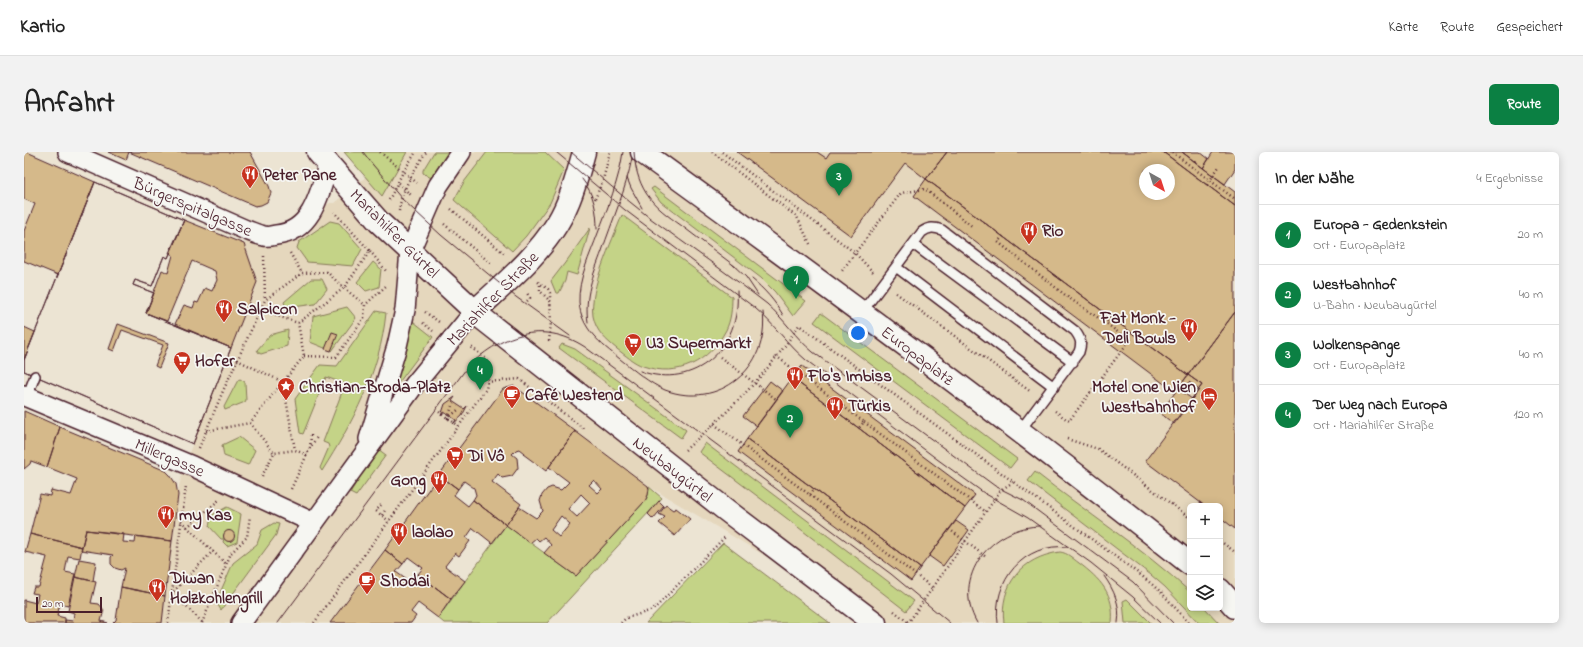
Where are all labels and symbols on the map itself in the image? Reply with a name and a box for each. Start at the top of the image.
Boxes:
place label: Peter Pane [263,163,338,188]
pin: 3 [826,163,852,196]
restaurant icon: Peter Pane [240,164,260,189]
north arrow [1139,164,1175,200]
street label: Bürgerspitalgasse [127,171,256,246]
street label: Mariahilfer Gürtel [343,184,445,285]
place label: Rio [1042,219,1063,244]
restaurant icon: Rio [1019,220,1039,245]
street label: Mariahilfer Straße [441,246,545,352]
pin: 1 [783,266,809,299]
place label: Salpicon [237,297,298,322]
restaurant icon: Salpicon [214,298,234,323]
place label: Fat Monk - Deli Bowls [1099,306,1177,351]
restaurant icon: Fat Monk - Deli Bowls [1179,317,1199,342]
street label: Europaplatz [875,320,960,393]
your location [848,323,868,343]
place label: U3 Supermarkt [646,331,752,356]
supermarket icon: U3 Supermarkt [623,332,643,357]
place label: Hofer [195,349,235,374]
supermarket icon: Hofer [172,350,192,375]
pin: 4 [467,357,493,390]
place label: Flo's Imbiss [807,364,892,389]
restaurant icon: Flo's Imbiss [785,365,805,390]
place label: Christian-Broda-Platz [299,375,451,400]
place label: Motel One Wien Westbahnhof [1092,375,1197,420]
place icon: Christian-Broda-Platz [276,376,296,401]
place label: Café Westend [525,383,623,408]
cafe icon: Café Westend [502,384,522,409]
hotel icon: Motel One Wien Westbahnhof [1199,386,1219,411]
place label: Türkis [848,394,891,419]
restaurant icon: Türkis [825,395,845,420]
pin: 2 [777,405,803,438]
street label: Neubaugürtel [626,431,717,511]
street label: Millergasse [130,432,209,486]
place label: Di Vô [467,444,505,469]
supermarket icon: Di Vô [445,445,465,470]
place label: Gong [390,468,426,495]
restaurant icon: Gong [429,469,449,494]
place label: my Kas [179,503,232,530]
restaurant icon: my Kas [156,504,176,529]
place label: laolao [412,520,453,545]
restaurant icon: laolao [389,521,409,546]
place label: Diwan Holzkohlengrill [169,566,263,613]
place label: Shodai [380,569,430,594]
cafe icon: Shodai [357,570,377,595]
restaurant icon: Diwan Holzkohlengrill [147,577,167,602]
scale bar [36,595,102,614]

